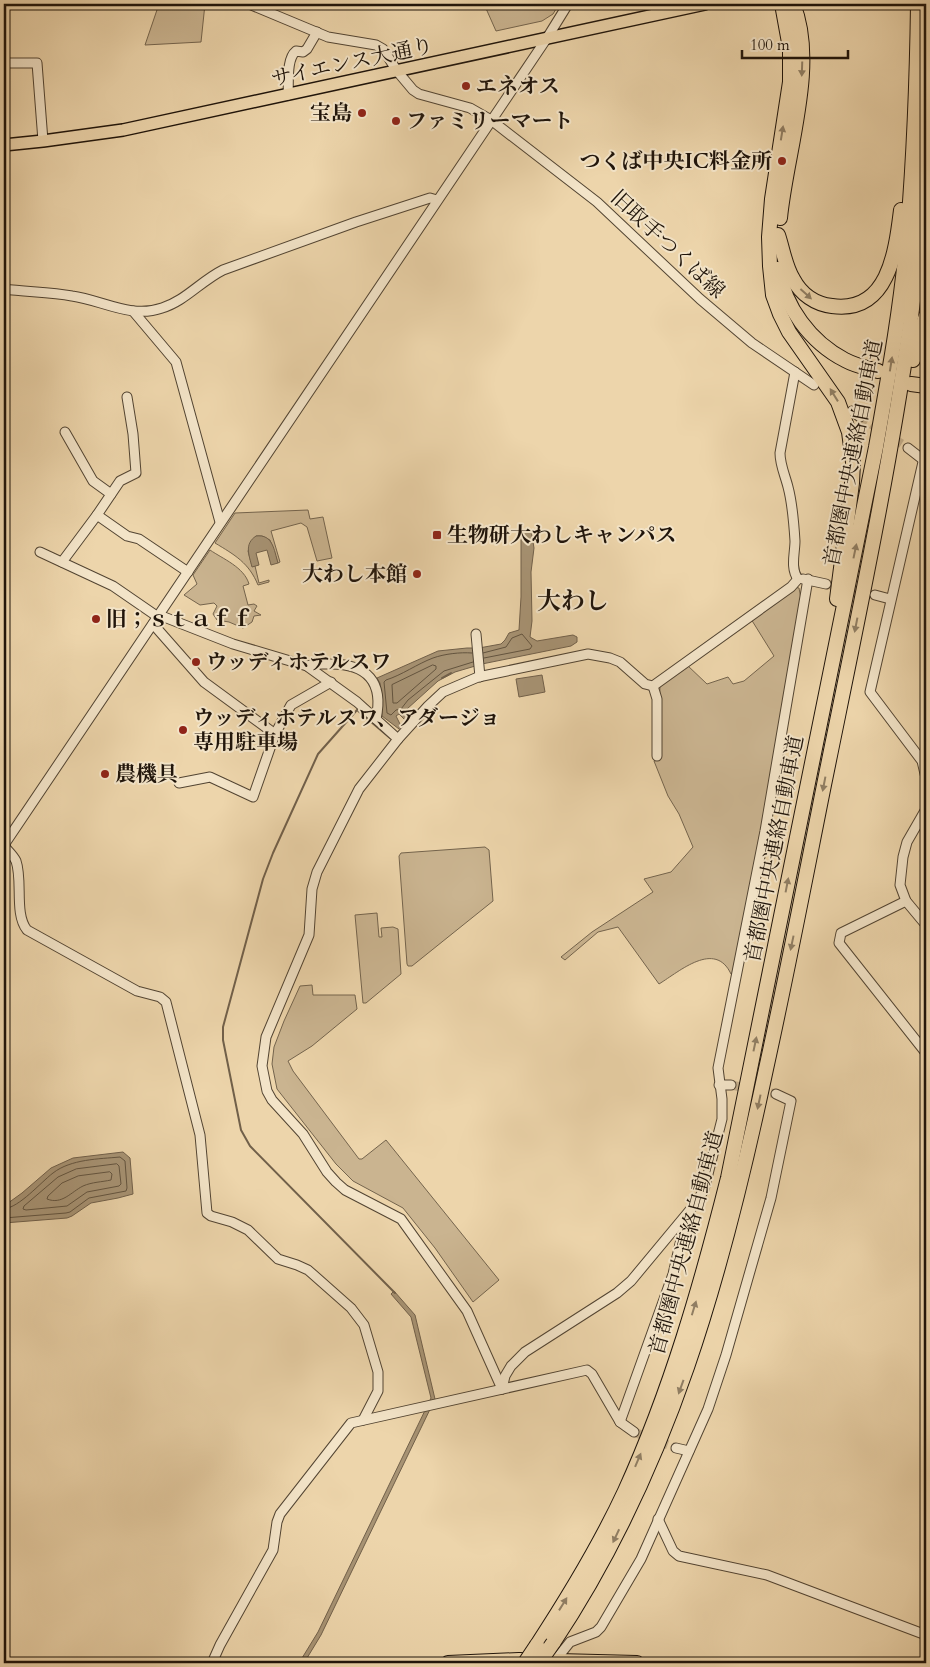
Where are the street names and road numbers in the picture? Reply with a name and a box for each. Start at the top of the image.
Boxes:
street label: サイエンス大通り [268,31,436,94]
street label: 旧取手つくば線 [604,184,731,305]
street label: 首都圏中央連絡自動車道 [817,337,890,569]
street label: 首都圏中央連絡自動車道 [738,733,811,965]
street label: 首都圏中央連絡自動車道 [643,1128,730,1358]

